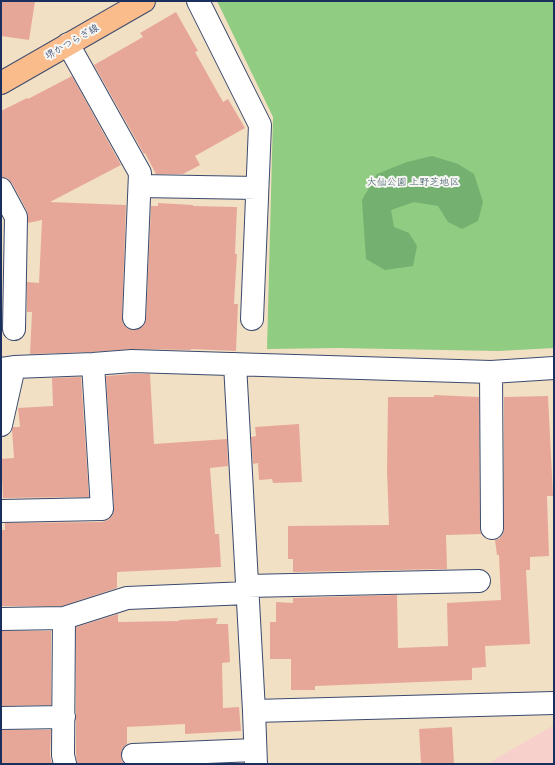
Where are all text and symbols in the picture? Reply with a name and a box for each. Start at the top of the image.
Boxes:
street label: 堺かつらぎ線 [43,22,101,62]
park label: 大仙公園 上野芝地区 [367,176,459,188]

